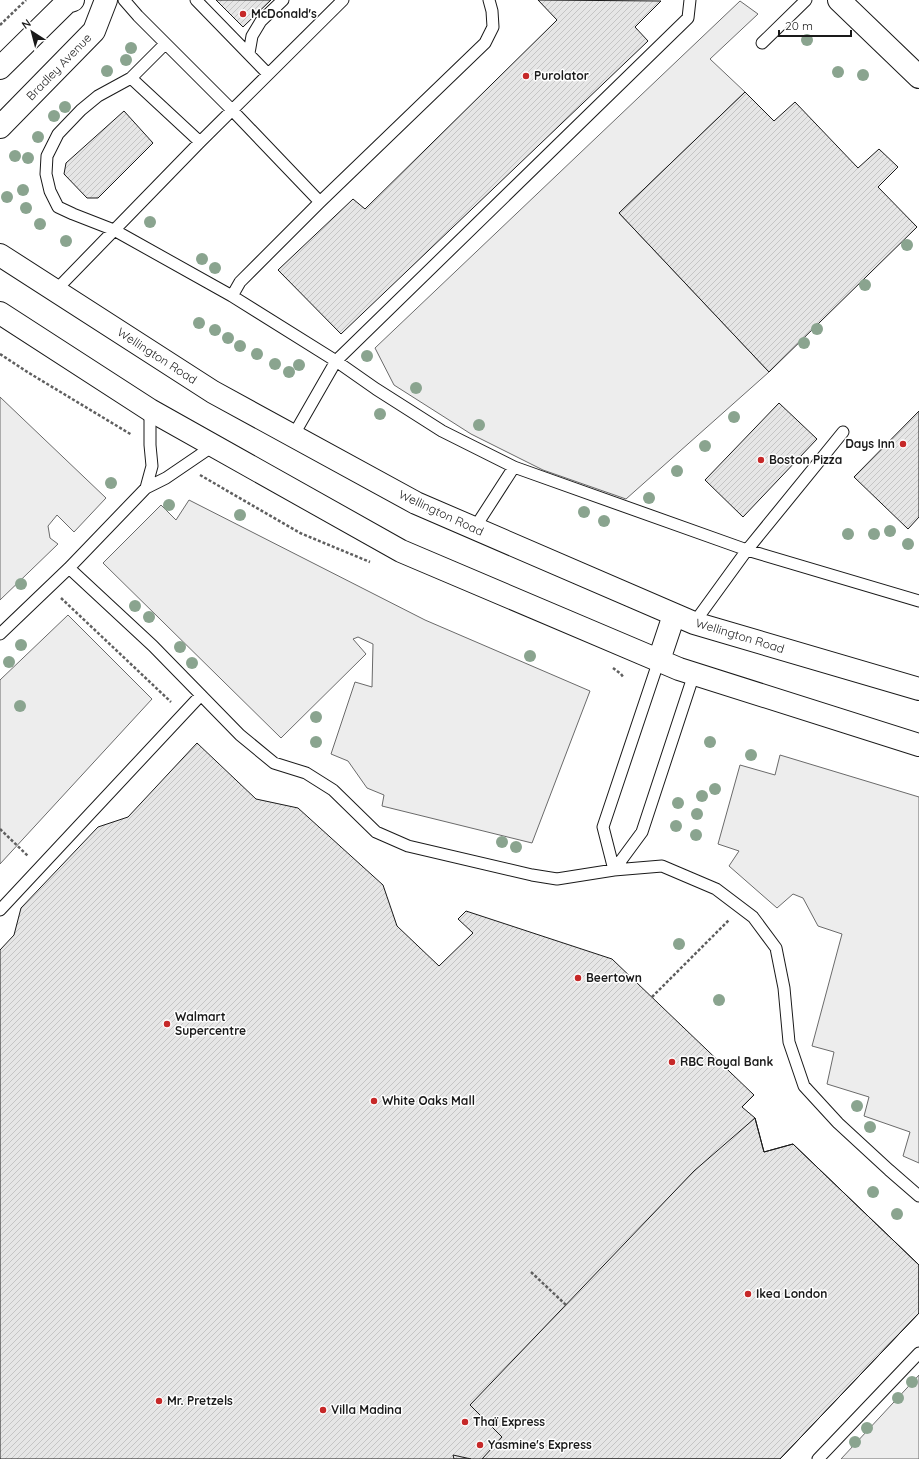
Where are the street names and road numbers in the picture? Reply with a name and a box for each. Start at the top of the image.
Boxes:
street label: Bradley Avenue [23,30,95,103]
street label: Wellington Road [115,324,200,387]
street label: Wellington Road [396,486,486,539]
street label: Wellington Road [694,615,786,656]

